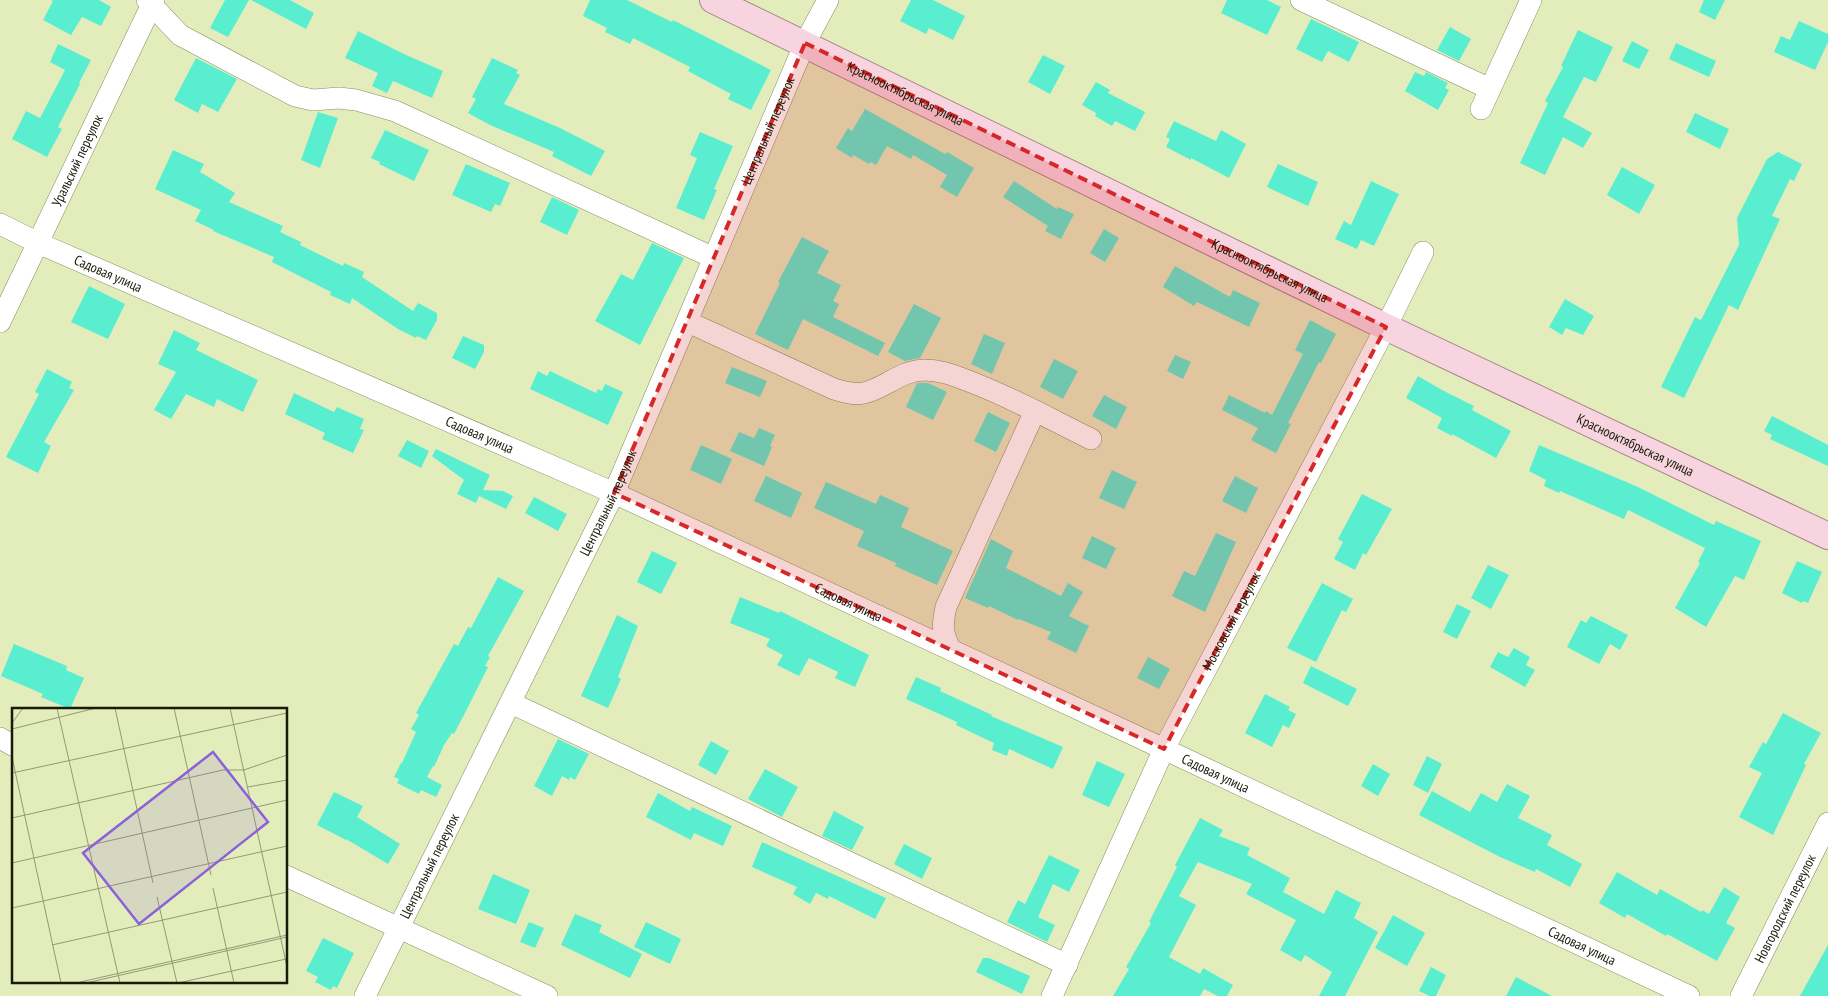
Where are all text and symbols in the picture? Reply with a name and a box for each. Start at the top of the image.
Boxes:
street label: Краснооктябрьская улица [844,58,967,129]
street label: Центральный переулок [737,74,799,187]
street label: Уральский переулок [48,111,107,209]
street label: Краснооктябрьская улица [1208,235,1331,306]
street label: Садовая улица [71,251,145,296]
street label: Краснооктябрьская улица [1574,409,1697,480]
street label: Садовая улица [443,412,517,457]
street label: Центральный переулок [575,446,641,559]
street label: Московский переулок [1198,568,1265,673]
street label: Садовая улица [812,579,885,626]
inset map [12,708,288,984]
street label: Садовая улица [1179,750,1252,797]
street label: Центральный переулок [396,810,463,922]
street label: Новгородский переулок [1750,851,1820,966]
street label: Садовая улица [1545,922,1619,969]

